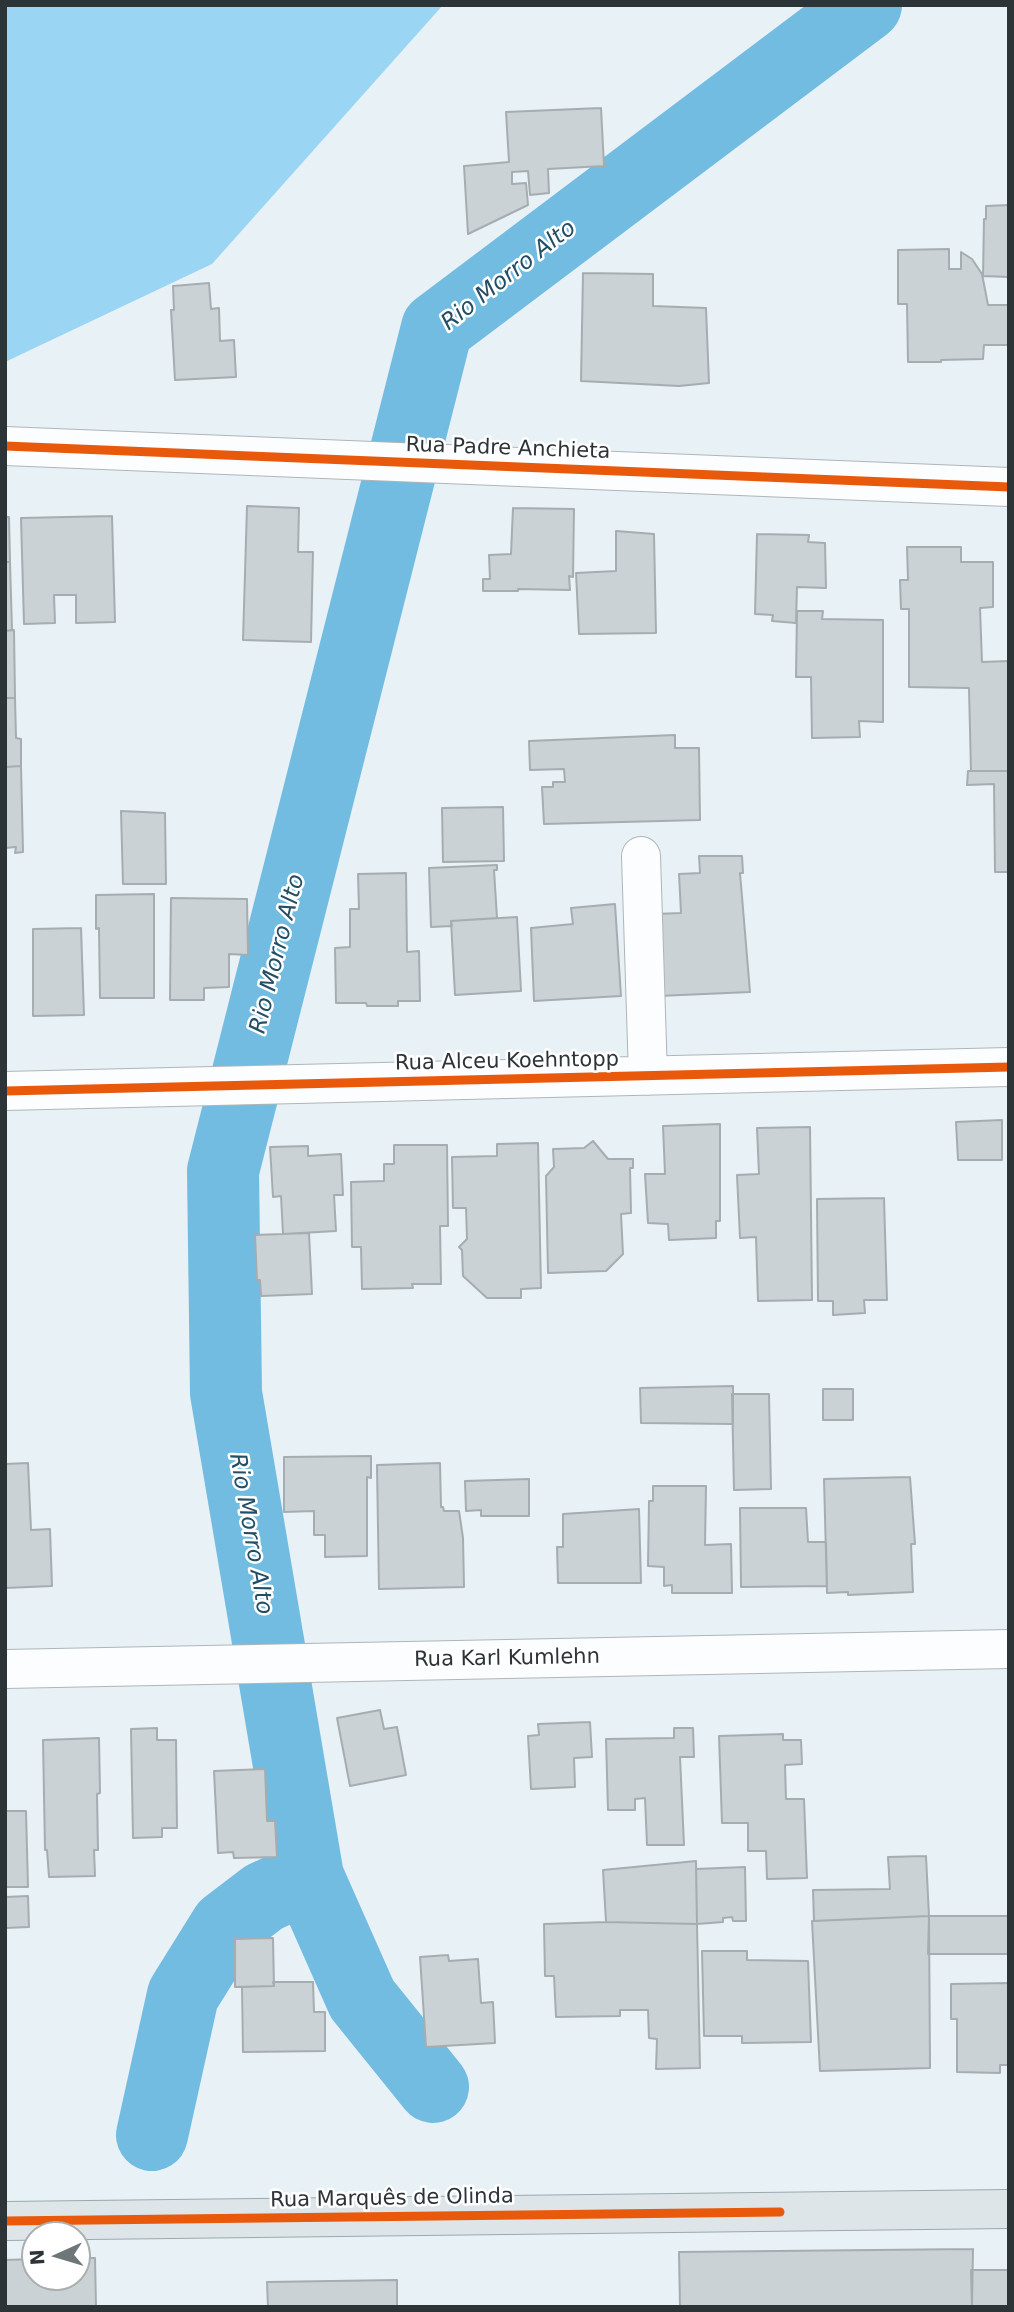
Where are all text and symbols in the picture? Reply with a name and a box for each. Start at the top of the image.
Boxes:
water label: Rio Morro Alto [436,215,582,337]
street label: Rua Padre Anchieta [405,433,611,465]
water label: Rio Morro Alto [245,871,311,1037]
street label: Rua Alceu Koehntopp [395,1047,619,1077]
water label: Rio Morro Alto [222,1451,278,1617]
street label: Rua Karl Kumlehn [414,1645,600,1673]
street label: Rua Marquês de Olinda [270,2184,514,2214]
north arrow [21,2221,91,2291]
text: N [26,2249,49,2266]

